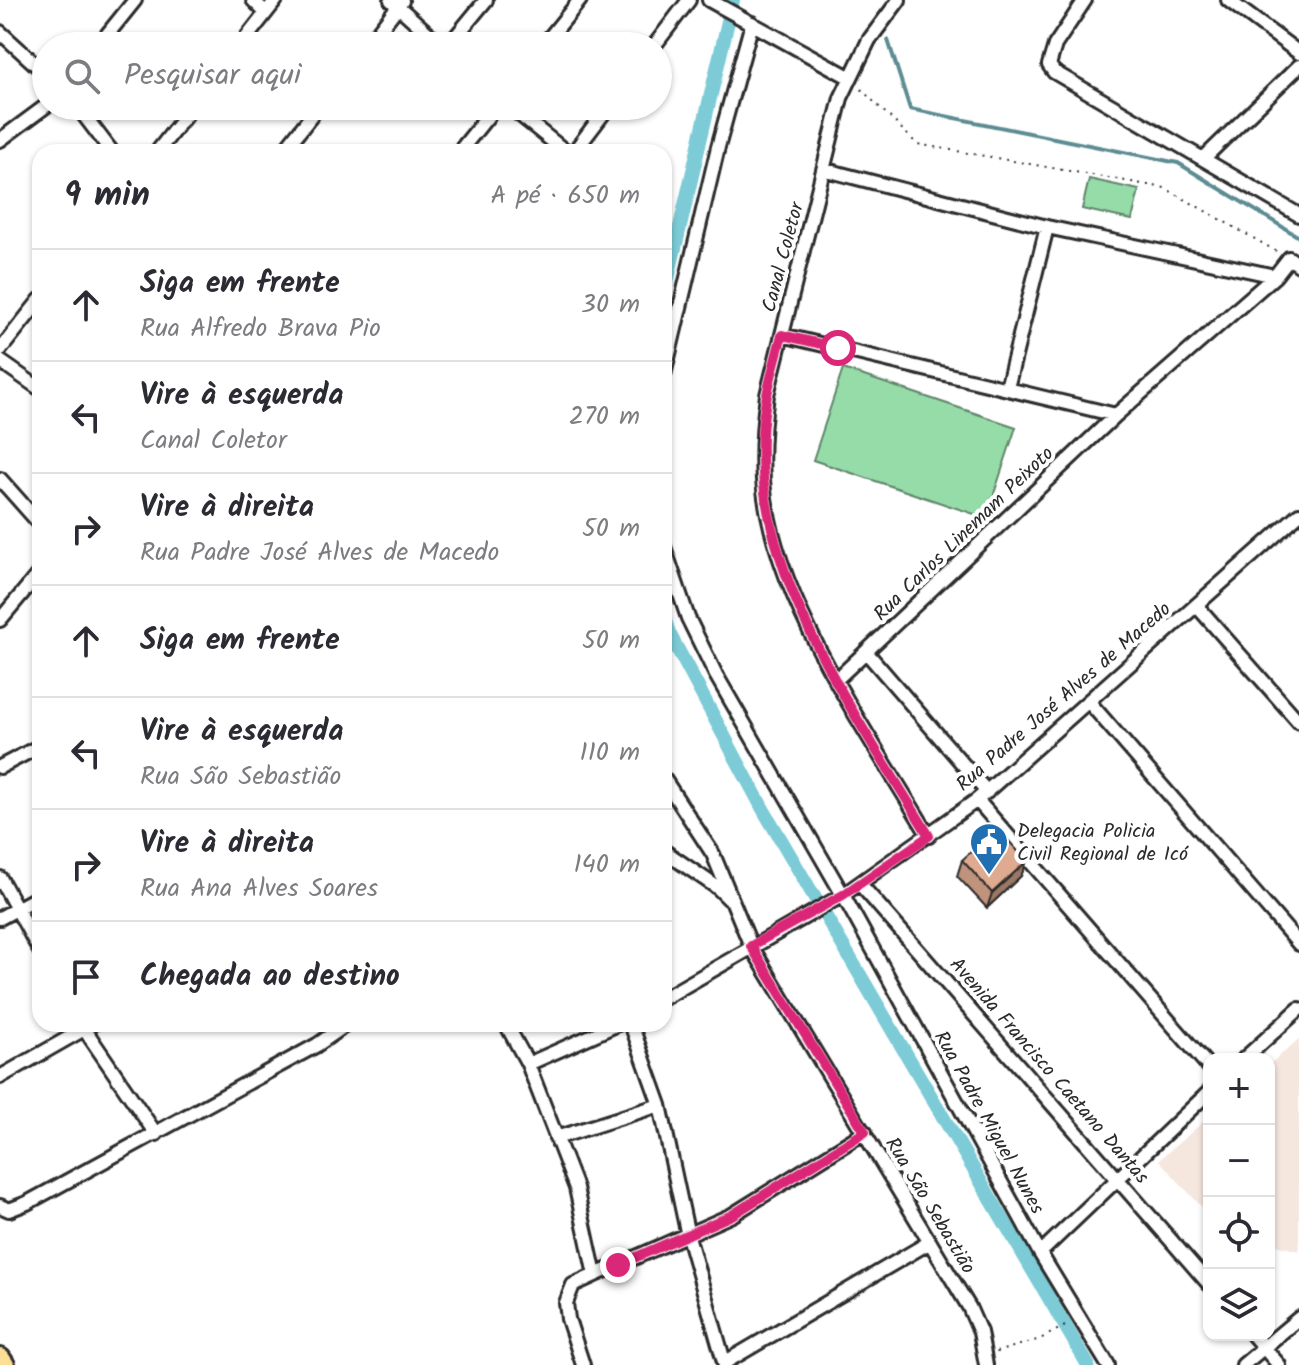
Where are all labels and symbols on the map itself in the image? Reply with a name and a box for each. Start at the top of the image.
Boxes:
street label: Canal Coletor [754,198,814,316]
route start [820,330,856,366]
street label: Rua Carlos Linemam Peixoto [867,439,1062,630]
street label: Rua Padre José Alves de Macedo [950,595,1179,800]
place label: Delegacia Policia Civil Regional de Icó [1017,816,1189,871]
public building icon: Delegacia Policia Civil Regional de Icó [968,821,1010,876]
street label: Avenida Francisco Caetano Dantas [941,951,1156,1192]
street label: Rua Padre Miguel Nunes [924,1025,1052,1221]
street label: Rua São Sebastião [876,1131,983,1281]
route end [600,1247,636,1283]

